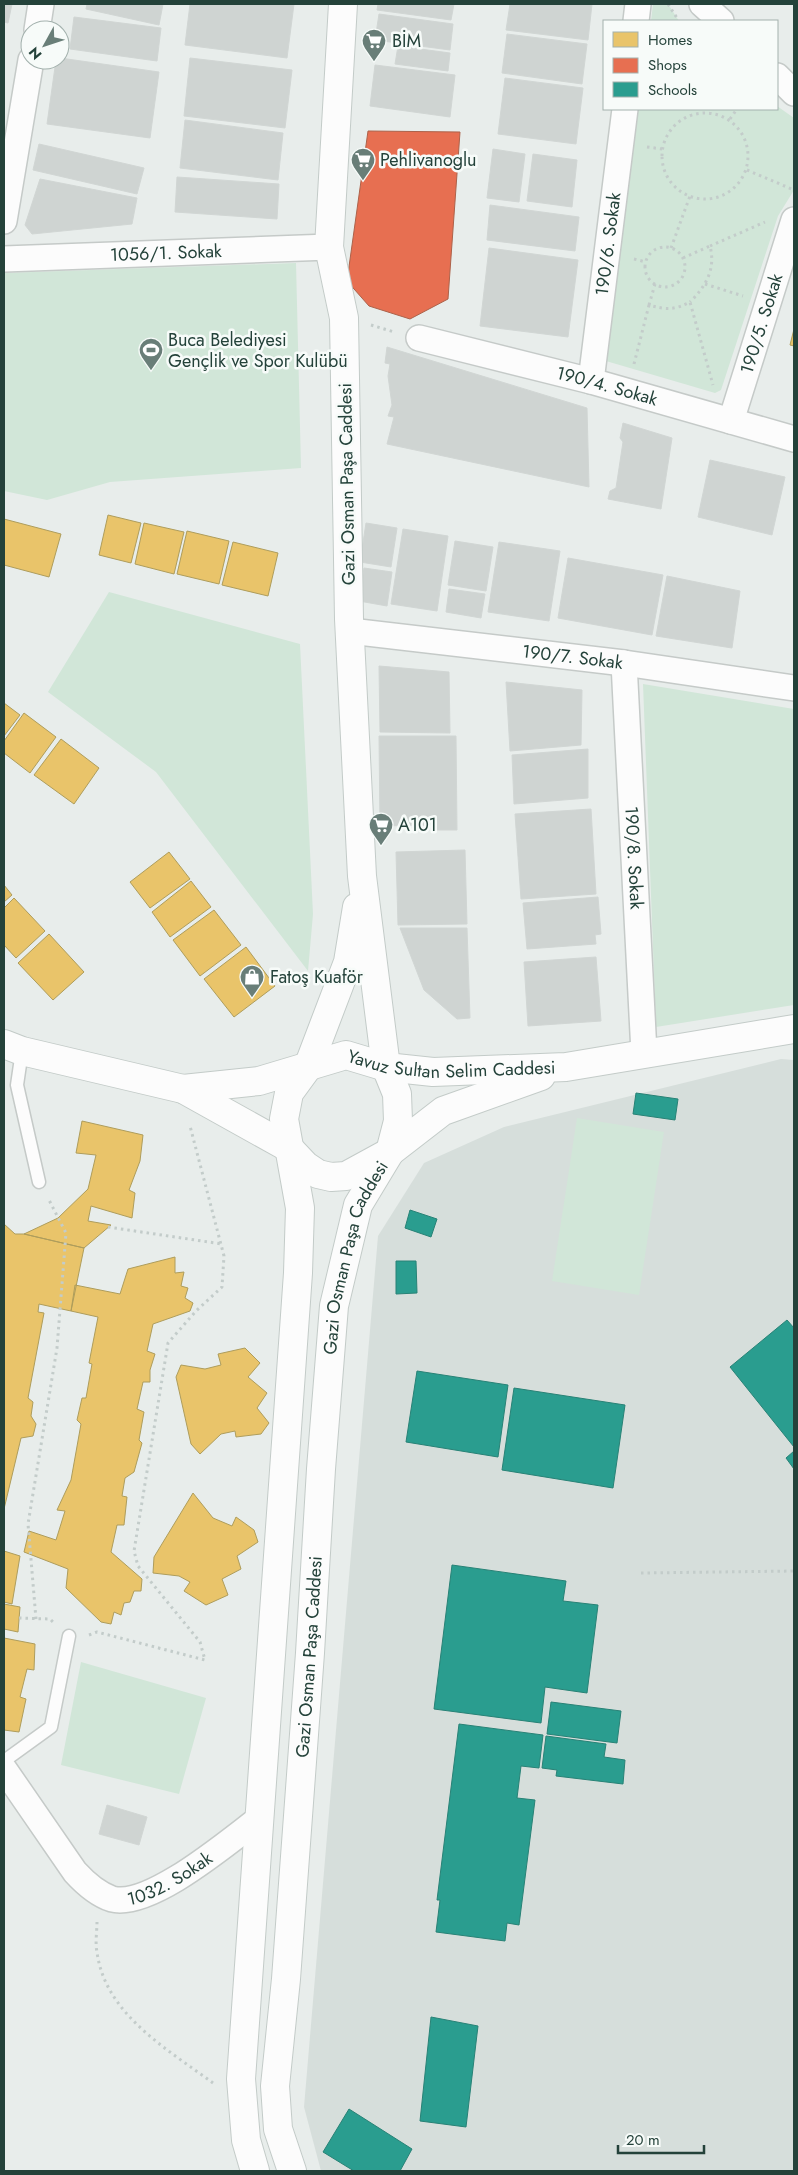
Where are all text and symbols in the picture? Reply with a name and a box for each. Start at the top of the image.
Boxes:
north arrow [20,20,70,70]
legend [603,20,778,110]
supermarket icon: BİM [361,28,387,62]
place label: BİM [392,28,421,54]
text: Homes [648,29,692,51]
text: N [24,43,46,64]
text: Shops [648,54,687,76]
text: Schools [648,79,697,101]
supermarket icon: Pehlivanoglu [350,147,376,181]
place label: Pehlivanoglu [380,147,477,173]
street label: 190/6. Sokak [589,191,627,297]
street label: 1056/1. Sokak [110,238,222,268]
street label: 190/5. Sokak [734,270,789,377]
place label: Buca Belediyesi Gençlik ve Spor Kulübü [168,327,348,374]
sports icon: Buca Belediyesi Gençlik ve Spor Kulübü [138,337,164,371]
street label: 190/4. Sokak [554,360,661,412]
street label: Gazi Osman Paşa Caddesi [332,383,362,585]
street label: 190/7. Sokak [521,638,624,676]
street label: 190/8. Sokak [618,806,650,910]
supermarket icon: A101 [368,812,394,846]
place label: A101 [398,812,437,838]
shop icon: Fatoş Kuaför [239,964,265,998]
place label: Fatoş Kuaför [270,964,364,990]
street label: Yavuz Sultan Selim Caddesi [344,1043,556,1085]
street label: Gazi Osman Paşa Caddesi [317,1156,395,1356]
street label: Gazi Osman Paşa Caddesi [289,1555,329,1759]
street label: 1032. Sokak [125,1845,218,1912]
scale bar [618,2122,704,2154]
text: 20 m [626,2129,660,2151]

